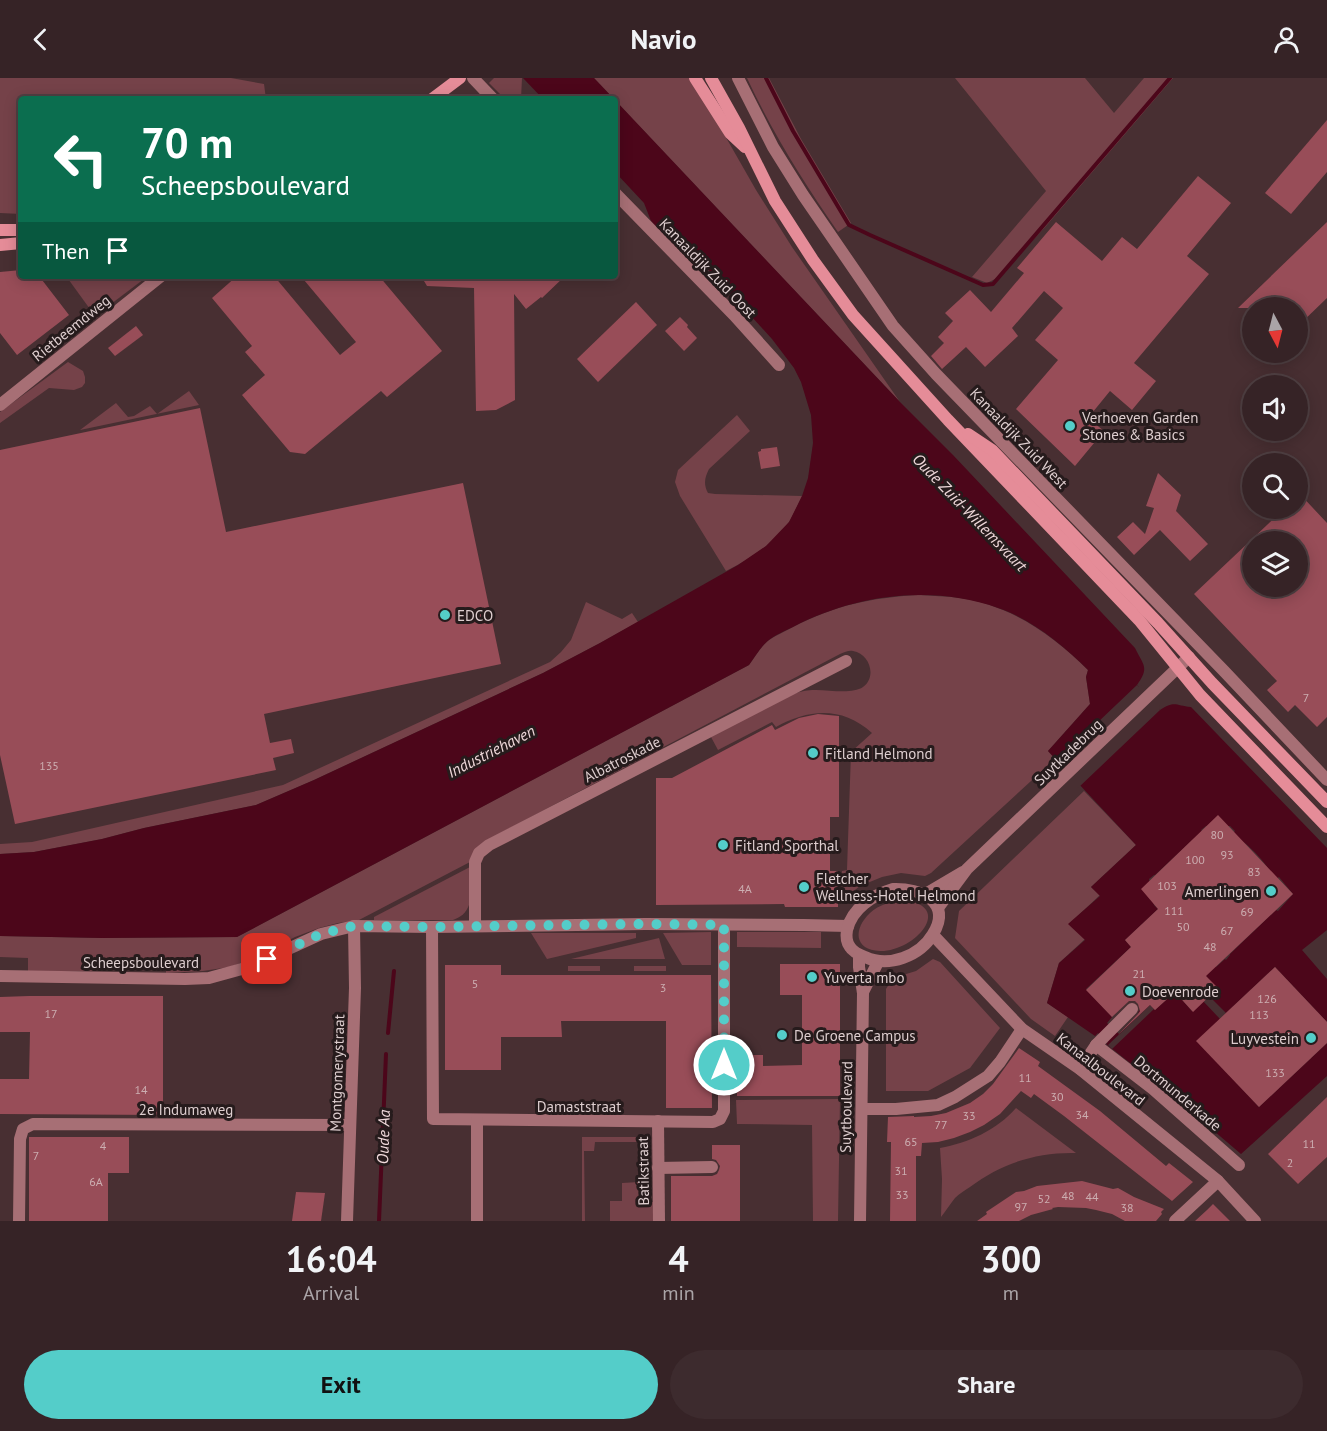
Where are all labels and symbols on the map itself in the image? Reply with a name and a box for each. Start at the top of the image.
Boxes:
street label: Kanaaldijk Zuid Oost [655,214,761,322]
street label: Rietbeemdweg [28,291,114,365]
north arrow [1242,297,1308,363]
street label: Kanaaldijk Zuid West [966,384,1072,492]
place label: Verhoeven Garden Stones & Basics [1081,408,1198,444]
marker: Verhoeven Garden Stones & Basics [1063,419,1077,433]
water label: Oude Zuid-Willemsvaart [909,449,1032,576]
place label: EDCO [457,606,493,625]
marker: EDCO [438,608,452,622]
house number: 7 [1303,690,1309,705]
street label: Suytkadebrug [1030,715,1106,789]
water label: Industriehaven [444,720,538,782]
street label: Albatroskade [580,732,664,786]
place label: Fitland Helmond [825,744,933,763]
marker: Fitland Helmond [806,746,820,760]
house number: 135 [39,758,59,773]
house number: 80 [1210,827,1224,842]
place label: Fitland Sporthal [735,836,839,855]
marker: Fitland Sporthal [716,838,730,852]
house number: 93 [1220,847,1234,862]
house number: 100 [1185,852,1205,867]
house number: 83 [1247,864,1261,879]
place label: Fletcher Wellness-Hotel Helmond [816,869,976,905]
house number: 103 [1157,878,1177,893]
marker: Fletcher Wellness-Hotel Helmond [797,880,811,894]
house number: 4A [738,881,752,896]
place label: Amerlingen [1185,882,1259,901]
marker: Amerlingen [1264,884,1278,898]
house number: 111 [1164,903,1184,918]
house number: 69 [1240,904,1254,919]
house number: 50 [1176,919,1190,934]
house number: 67 [1220,923,1234,938]
pin [241,933,292,984]
house number: 48 [1203,939,1217,954]
street label: Scheepsboulevard [83,953,199,972]
house number: 21 [1132,966,1146,981]
place label: Yuverta mbo [824,968,904,987]
marker: Yuverta mbo [805,970,819,984]
house number: 5 [472,976,478,991]
house number: 3 [660,980,666,995]
place label: Doevenrode [1142,982,1219,1001]
marker: Doevenrode [1123,984,1137,998]
house number: 126 [1257,991,1277,1006]
house number: 17 [44,1006,58,1021]
house number: 113 [1249,1007,1269,1022]
street label: Montgomerystraat [325,1014,349,1132]
place label: De Groene Campus [794,1026,916,1045]
marker: De Groene Campus [775,1028,789,1042]
street label: Kanaalboulevard [1053,1028,1149,1110]
place label: Luyvestein [1231,1029,1299,1048]
marker: Luyvestein [1304,1031,1318,1045]
position arrow [692,1033,756,1097]
street label: Dortmunderkade [1131,1051,1225,1135]
street label: Suytboulevard [836,1061,856,1153]
house number: 133 [1265,1065,1285,1080]
house number: 11 [1018,1070,1032,1085]
house number: 14 [134,1082,148,1097]
house number: 30 [1050,1089,1064,1104]
street label: Damaststraat [537,1097,621,1116]
street label: 2e Indumaweg [139,1100,233,1119]
house number: 34 [1075,1107,1089,1122]
house number: 33 [962,1108,976,1123]
water label: Oude Aa [372,1109,394,1165]
house number: 77 [934,1117,948,1132]
house number: 65 [904,1134,918,1149]
street label: Batikstraat [633,1136,653,1206]
house number: 11 [1302,1136,1316,1151]
house number: 4 [100,1138,107,1153]
house number: 7 [33,1148,39,1163]
house number: 2 [1287,1155,1293,1170]
house number: 31 [894,1163,908,1178]
house number: 6A [89,1174,103,1189]
house number: 33 [895,1187,909,1202]
house number: 48 [1061,1188,1075,1203]
house number: 44 [1085,1189,1099,1204]
house number: 52 [1037,1191,1051,1206]
house number: 97 [1014,1199,1028,1214]
house number: 38 [1120,1200,1134,1215]

